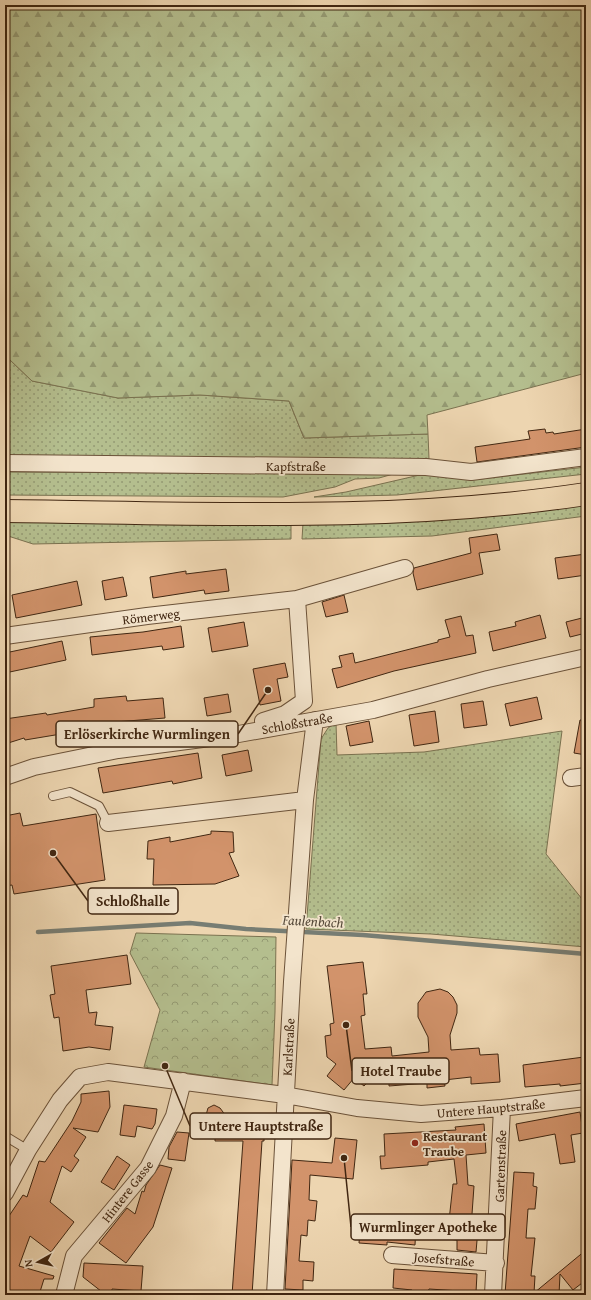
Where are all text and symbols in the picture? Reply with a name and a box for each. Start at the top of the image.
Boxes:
street label: Kapfstraße [266,457,326,476]
street label: Römerweg [121,603,181,629]
street label: Schloßstraße [260,708,334,739]
callout: Erlöserkirche Wurmlingen [56,721,238,747]
text: Erlöserkirche Wurmlingen [64,724,231,744]
callout: Schloßhalle [88,888,178,914]
text: Schloßhalle [96,891,170,911]
water label: Faulenbach [281,909,344,933]
street label: Karlstraße [278,1018,299,1076]
callout: Hotel Traube [352,1058,449,1084]
text: Hotel Traube [360,1061,442,1081]
street label: Untere Hauptstraße [436,1094,546,1123]
callout: Untere Hauptstraße [190,1113,331,1139]
text: Untere Hauptstraße [199,1116,324,1136]
place label: Restaurant Traube [423,1127,487,1161]
street label: Gartenstraße [490,1130,511,1202]
marker: Restaurant Traube [410,1138,420,1148]
street label: Hintere Gasse [97,1156,158,1227]
callout: Wurmlinger Apotheke [351,1214,505,1240]
text: Wurmlinger Apotheke [359,1217,497,1237]
north arrow [18,1242,58,1282]
street label: Josefstraße [411,1247,475,1272]
text: N [20,1258,37,1268]

